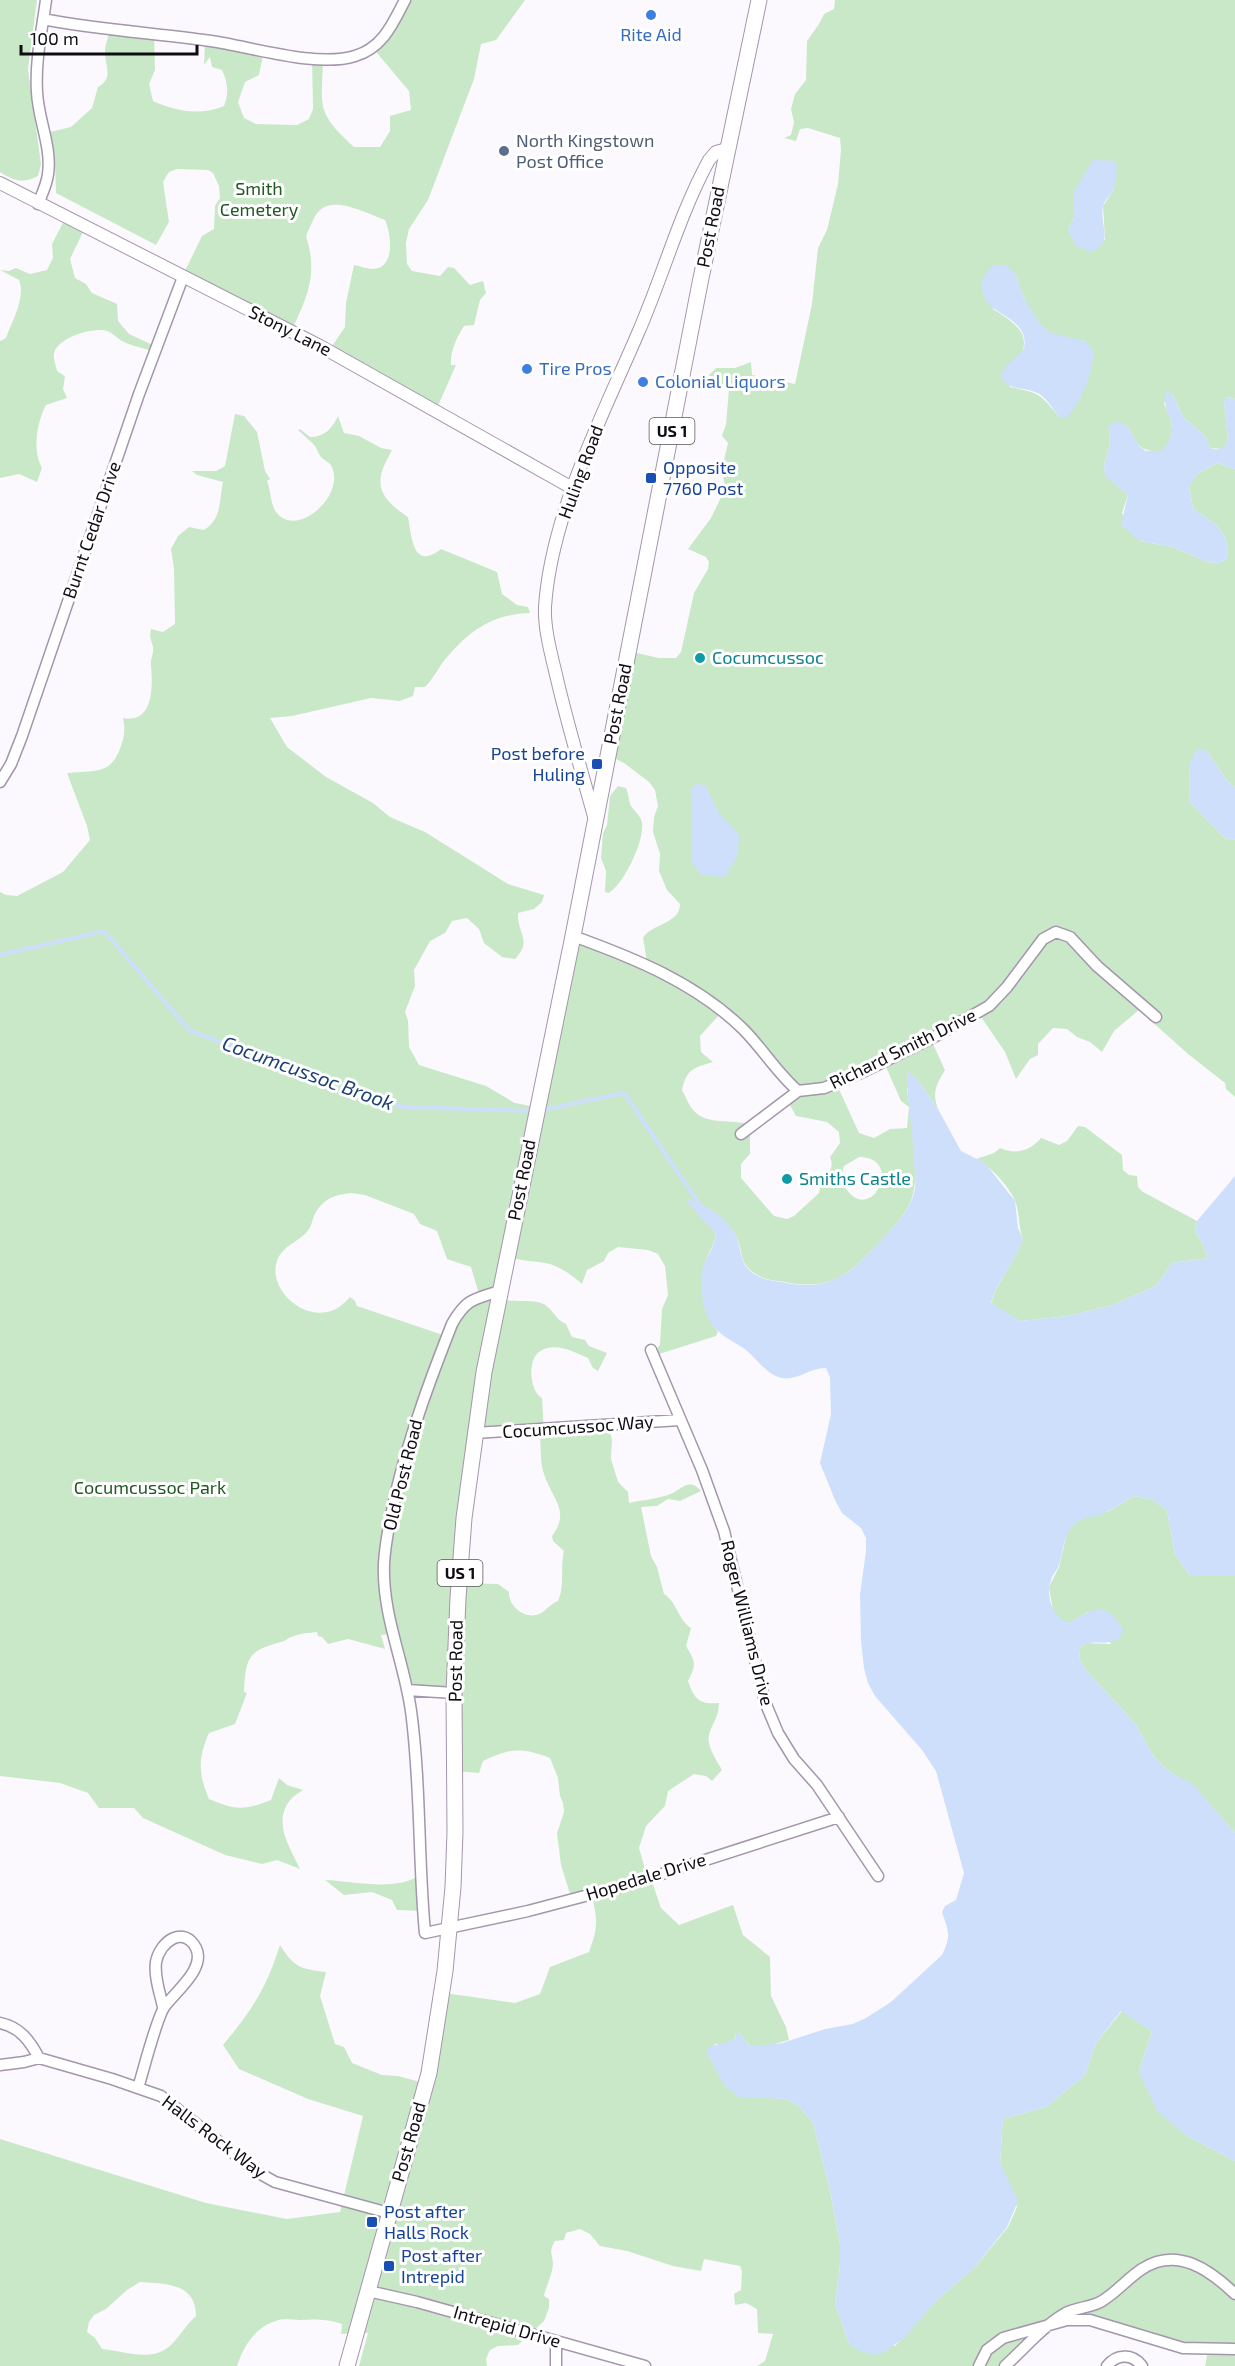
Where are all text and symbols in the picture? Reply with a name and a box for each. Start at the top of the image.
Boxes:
marker: Rite Aid [644,8,658,22]
scale bar [21,18,196,56]
place label: Rite Aid [620,23,682,45]
text: 100 m [30,27,79,49]
place label: North Kingstown Post Office [516,129,655,172]
marker: North Kingstown Post Office [497,144,511,158]
park label: Smith Cemetery [220,177,299,220]
street label: Post Road [691,184,729,269]
street label: Stony Lane [245,300,336,360]
place label: Tire Pros [539,357,612,379]
marker: Tire Pros [520,362,534,376]
place label: Colonial Liquors [655,370,786,392]
marker: Colonial Liquors [636,375,650,389]
road number: US 1 [650,418,694,444]
street label: Huling Road [553,422,607,522]
place label: Opposite 7760 Post [663,456,743,499]
street label: Burnt Cedar Drive [57,458,125,601]
marker: Opposite 7760 Post [644,471,658,485]
place label: Cocumcussoc [712,646,824,668]
marker: Cocumcussoc [693,651,707,665]
street label: Post Road [598,661,636,746]
place label: Post before Huling [491,742,585,785]
marker: Post before Huling [590,757,604,771]
street label: Richard Smith Drive [826,1003,980,1093]
water label: Cocumcussoc Brook [219,1030,397,1114]
street label: Post Road [502,1137,540,1222]
place label: Smiths Castle [799,1167,911,1189]
marker: Smiths Castle [780,1172,794,1186]
street label: Cocumcussoc Way [501,1410,655,1442]
street label: Old Post Road [378,1417,426,1533]
park label: Cocumcussoc Park [74,1476,226,1498]
street label: Roger Williams Drive [717,1538,779,1708]
road number: US 1 [438,1560,482,1586]
street label: Post Road [443,1620,467,1702]
street label: Hopedale Drive [583,1847,708,1905]
street label: Halls Rock Way [158,2090,271,2183]
street label: Post Road [386,2099,430,2184]
place label: Post after Halls Rock [384,2200,469,2243]
marker: Post after Halls Rock [365,2215,379,2229]
place label: Post after Intrepid [401,2244,482,2287]
marker: Post after Intrepid [382,2259,396,2273]
street label: Intrepid Drive [451,2300,563,2352]

